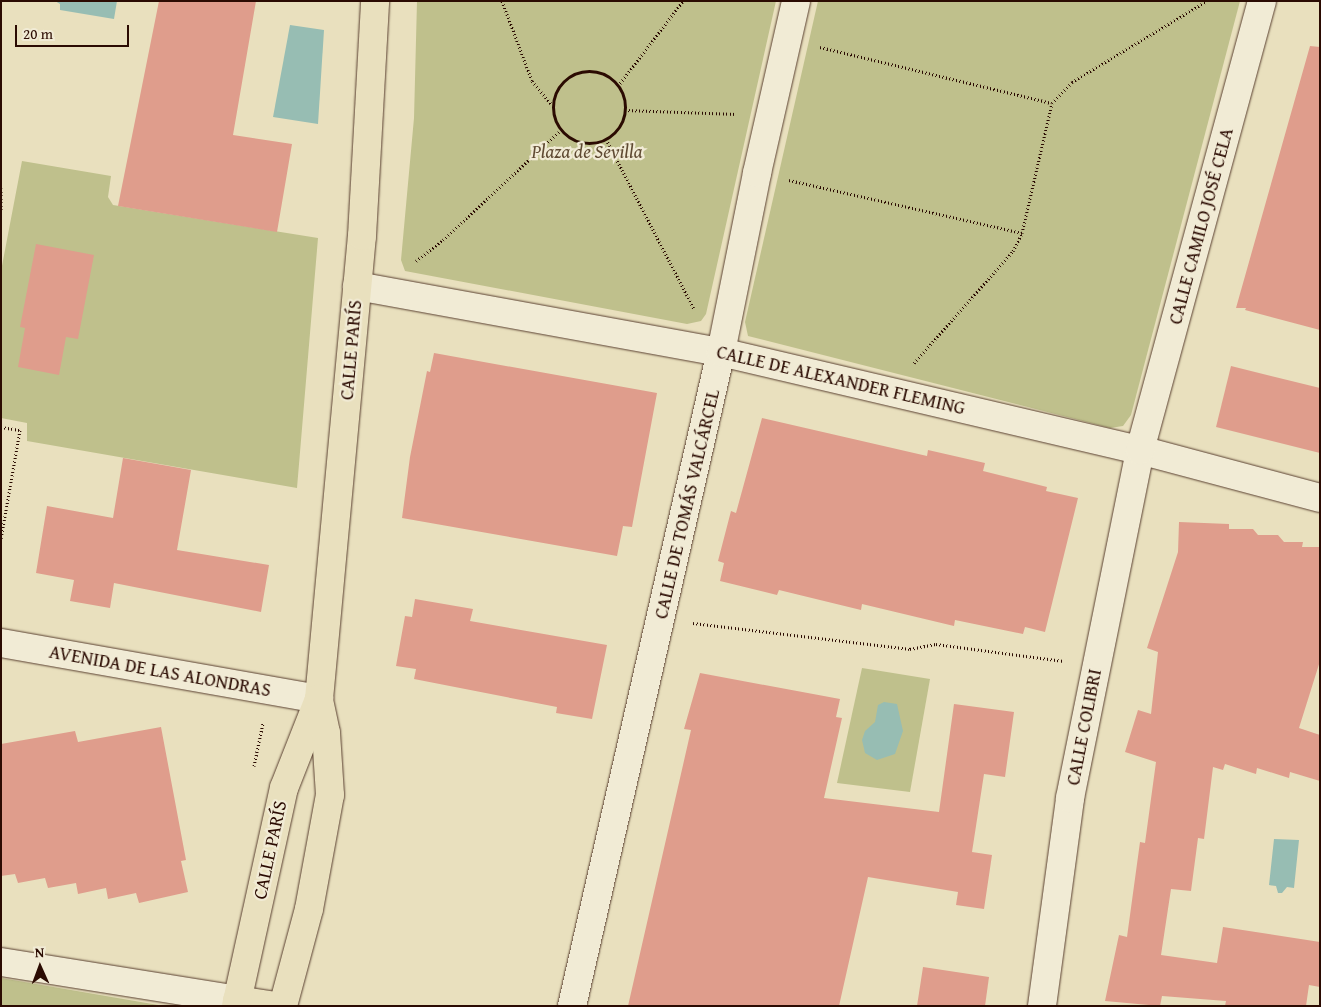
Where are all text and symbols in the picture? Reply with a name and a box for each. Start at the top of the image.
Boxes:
scale bar [18,15,131,47]
text: 20 m [23,23,53,44]
street label: CALLE CAMILO JOSÉ CELA [1164,125,1238,327]
park label: Plaza de Sevilla [532,141,642,163]
street label: CALLE PARÍS [335,299,367,401]
street label: CALLE DE ALEXANDER FLEMING [714,340,968,420]
street label: CALLE DE TOMÁS VALCÁRCEL [649,387,725,621]
street label: AVENIDA DE LAS ALONDRAS [47,640,273,702]
street label: CALLE COLIBRI [1062,667,1106,787]
street label: CALLE PARÍS [248,799,292,901]
north arrow [15,942,65,992]
text: N [34,942,44,962]

